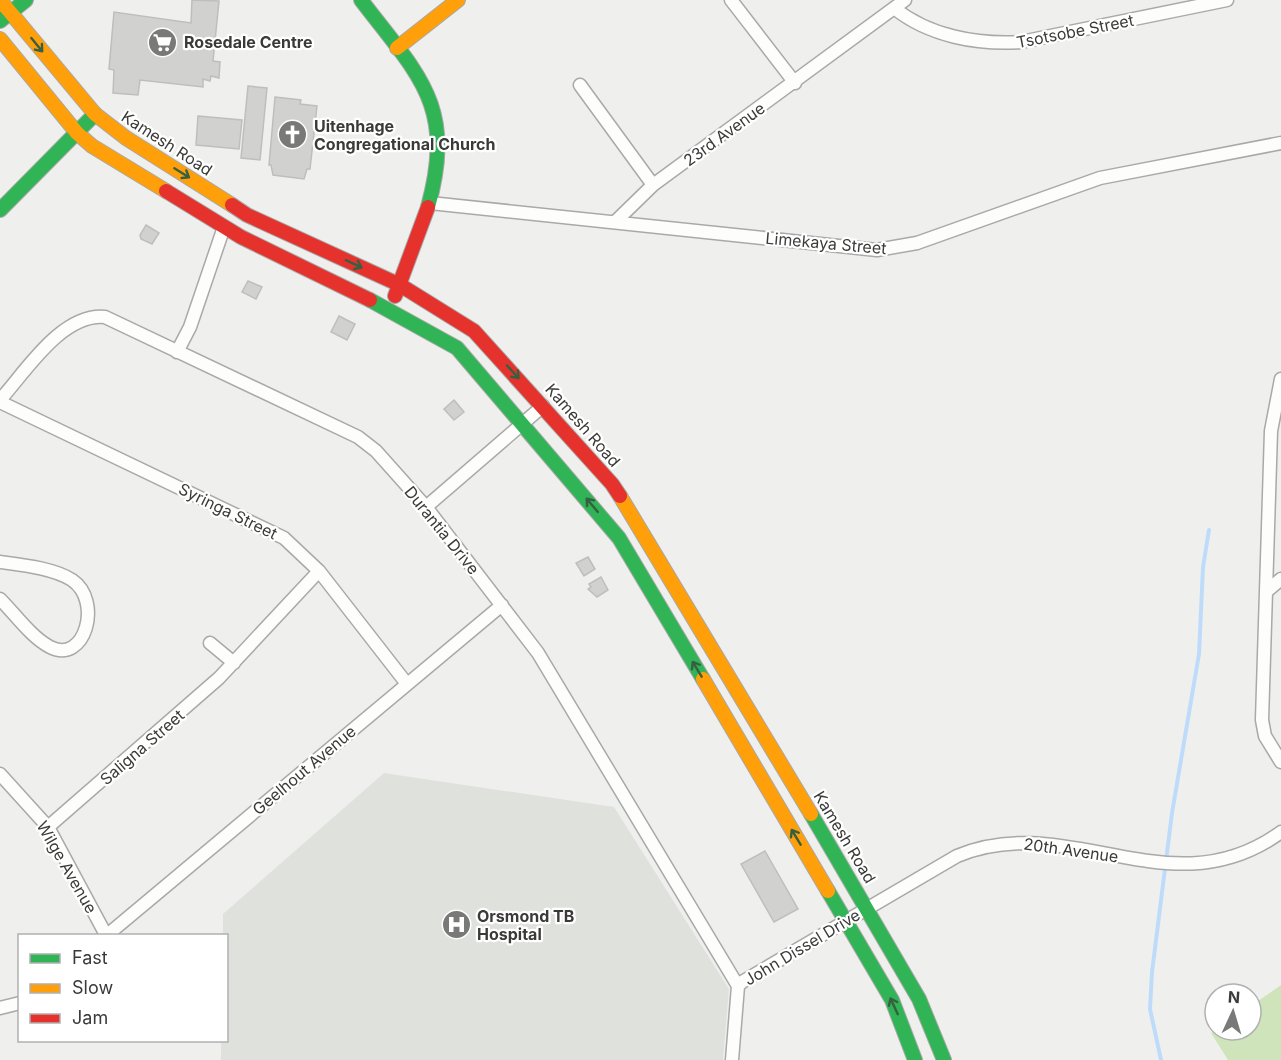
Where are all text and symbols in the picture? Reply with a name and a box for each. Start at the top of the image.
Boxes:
street label: Tsotsobe Street [1015,10,1135,52]
supermarket icon: Rosedale Centre [147,26,179,58]
place label: Rosedale Centre [184,32,313,52]
one-way arrow [30,37,43,53]
street label: 23rd Avenue [679,98,769,170]
street label: Kamesh Road [118,106,216,180]
place label: Uitenhage Congregational Church [314,116,495,154]
church icon: Uitenhage Congregational Church [277,119,309,151]
one-way arrow [173,167,190,180]
street label: Limekaya Street [765,228,887,258]
one-way arrow [345,258,363,270]
one-way arrow [506,365,520,380]
street label: Kamesh Road [541,379,625,471]
street label: Syringa Street [175,478,281,544]
street label: Durantia Drive [400,482,484,578]
one-way arrow [585,497,598,513]
one-way arrow [690,661,702,678]
street label: Saligna Street [96,705,188,789]
street label: Geelhout Avenue [248,721,360,819]
street label: Kamesh Road [810,787,880,887]
street label: Wilge Avenue [32,817,102,917]
one-way arrow [790,829,802,846]
street label: 20th Avenue [1022,833,1120,867]
street label: John Dissel Drive [740,904,864,990]
place label: Orsmond TB Hospital [477,906,574,944]
hospital icon: Orsmond TB Hospital [440,909,472,941]
legend [18,934,228,1042]
text: Fast [72,947,108,968]
text: Slow [72,977,113,998]
north arrow [1203,982,1263,1042]
text: N [1227,987,1241,1007]
one-way arrow [887,997,899,1015]
text: Jam [72,1007,108,1028]

